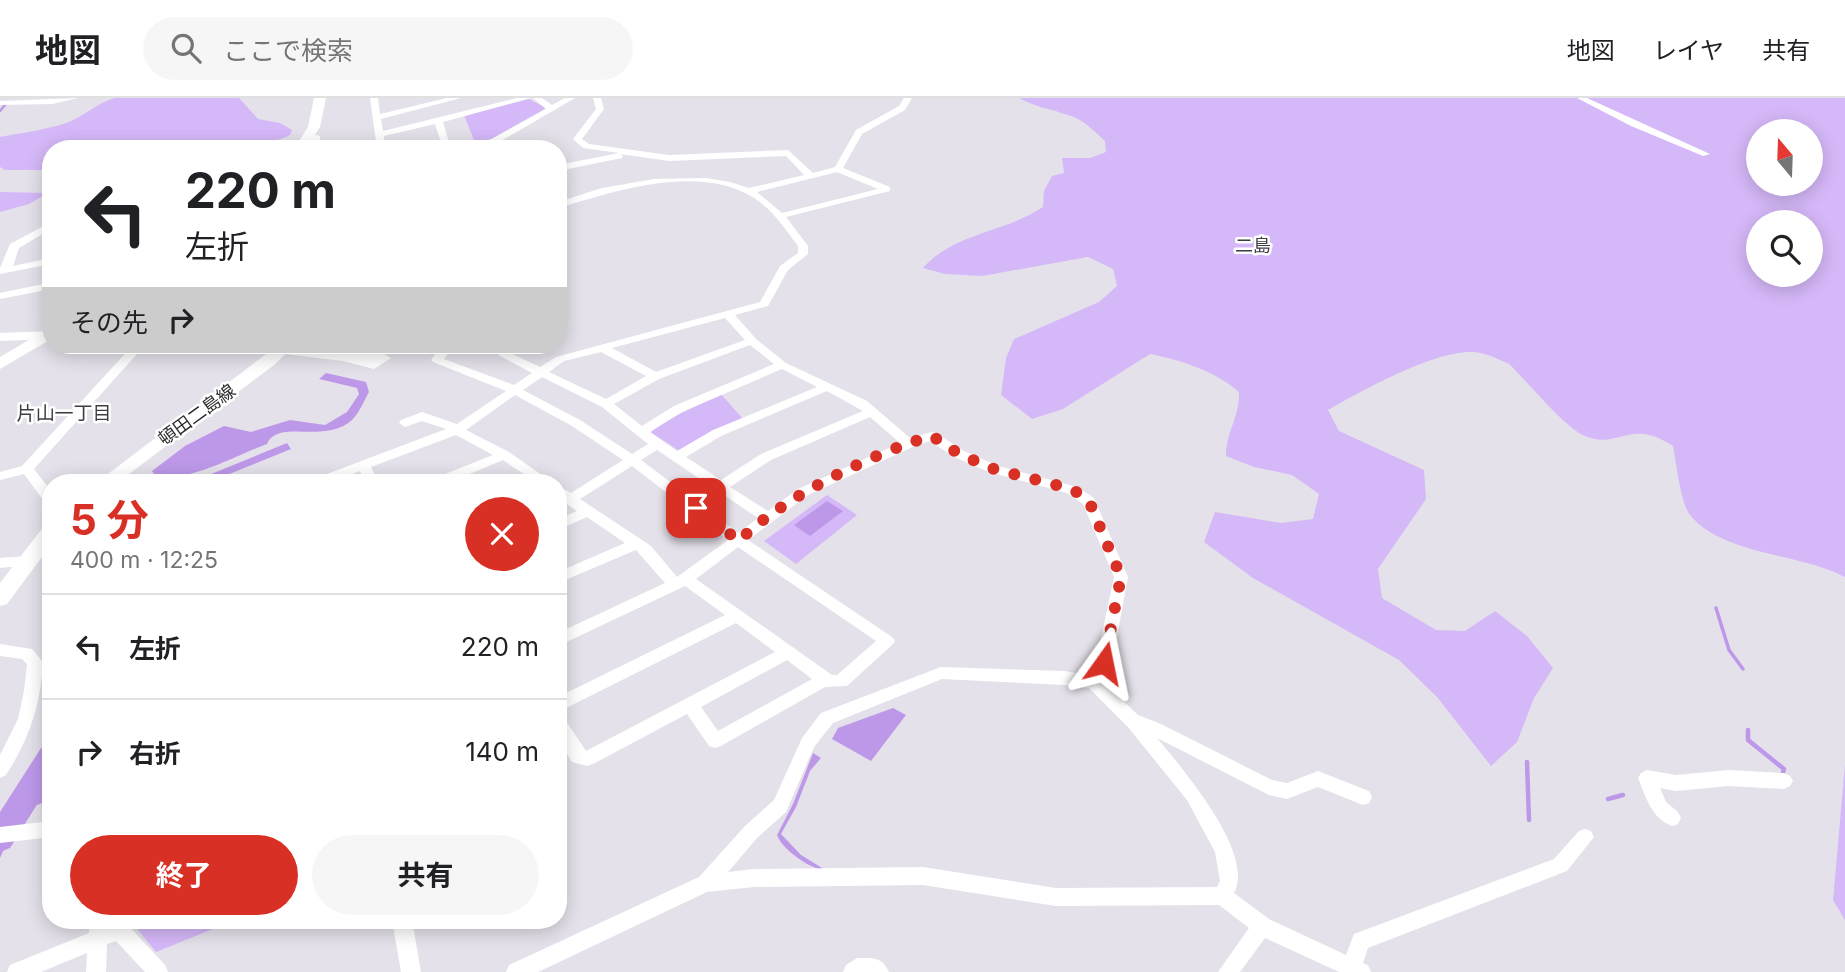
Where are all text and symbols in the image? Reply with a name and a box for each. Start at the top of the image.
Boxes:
search box [143,17,633,80]
icon: search [167,29,205,67]
text: 地図 [35,30,101,70]
text: ここで検索 [223,35,353,66]
text: 地図 [1567,36,1615,65]
text: レイヤ [1653,36,1724,65]
text: 共有 [1762,36,1810,65]
north arrow [1746,119,1824,196]
map controls [1746,119,1823,287]
text: 220 m [185,161,336,220]
icon: left [70,168,161,259]
button: search [1746,210,1823,287]
text: 左折 [185,227,249,266]
district label: 二島 [1235,235,1271,256]
icon: right [162,301,200,339]
text: その先 [70,307,148,338]
street label: 頓田二島線 [154,380,239,450]
district label: 片山一丁目 [16,402,112,425]
pin [666,478,726,538]
icon: arrive [677,489,715,527]
text: 5 分 [70,494,149,545]
button: close [465,497,539,571]
text: 400 m · 12:25 [70,546,218,574]
position arrow [1067,626,1141,700]
icon: left [70,628,108,666]
text: 220 m [461,631,539,662]
text: 左折 [129,633,181,664]
icon: right [70,733,108,771]
text: 140 m [465,736,539,767]
text: 右折 [129,738,181,769]
button: 終了 [70,835,298,915]
button: 共有 [312,835,539,915]

